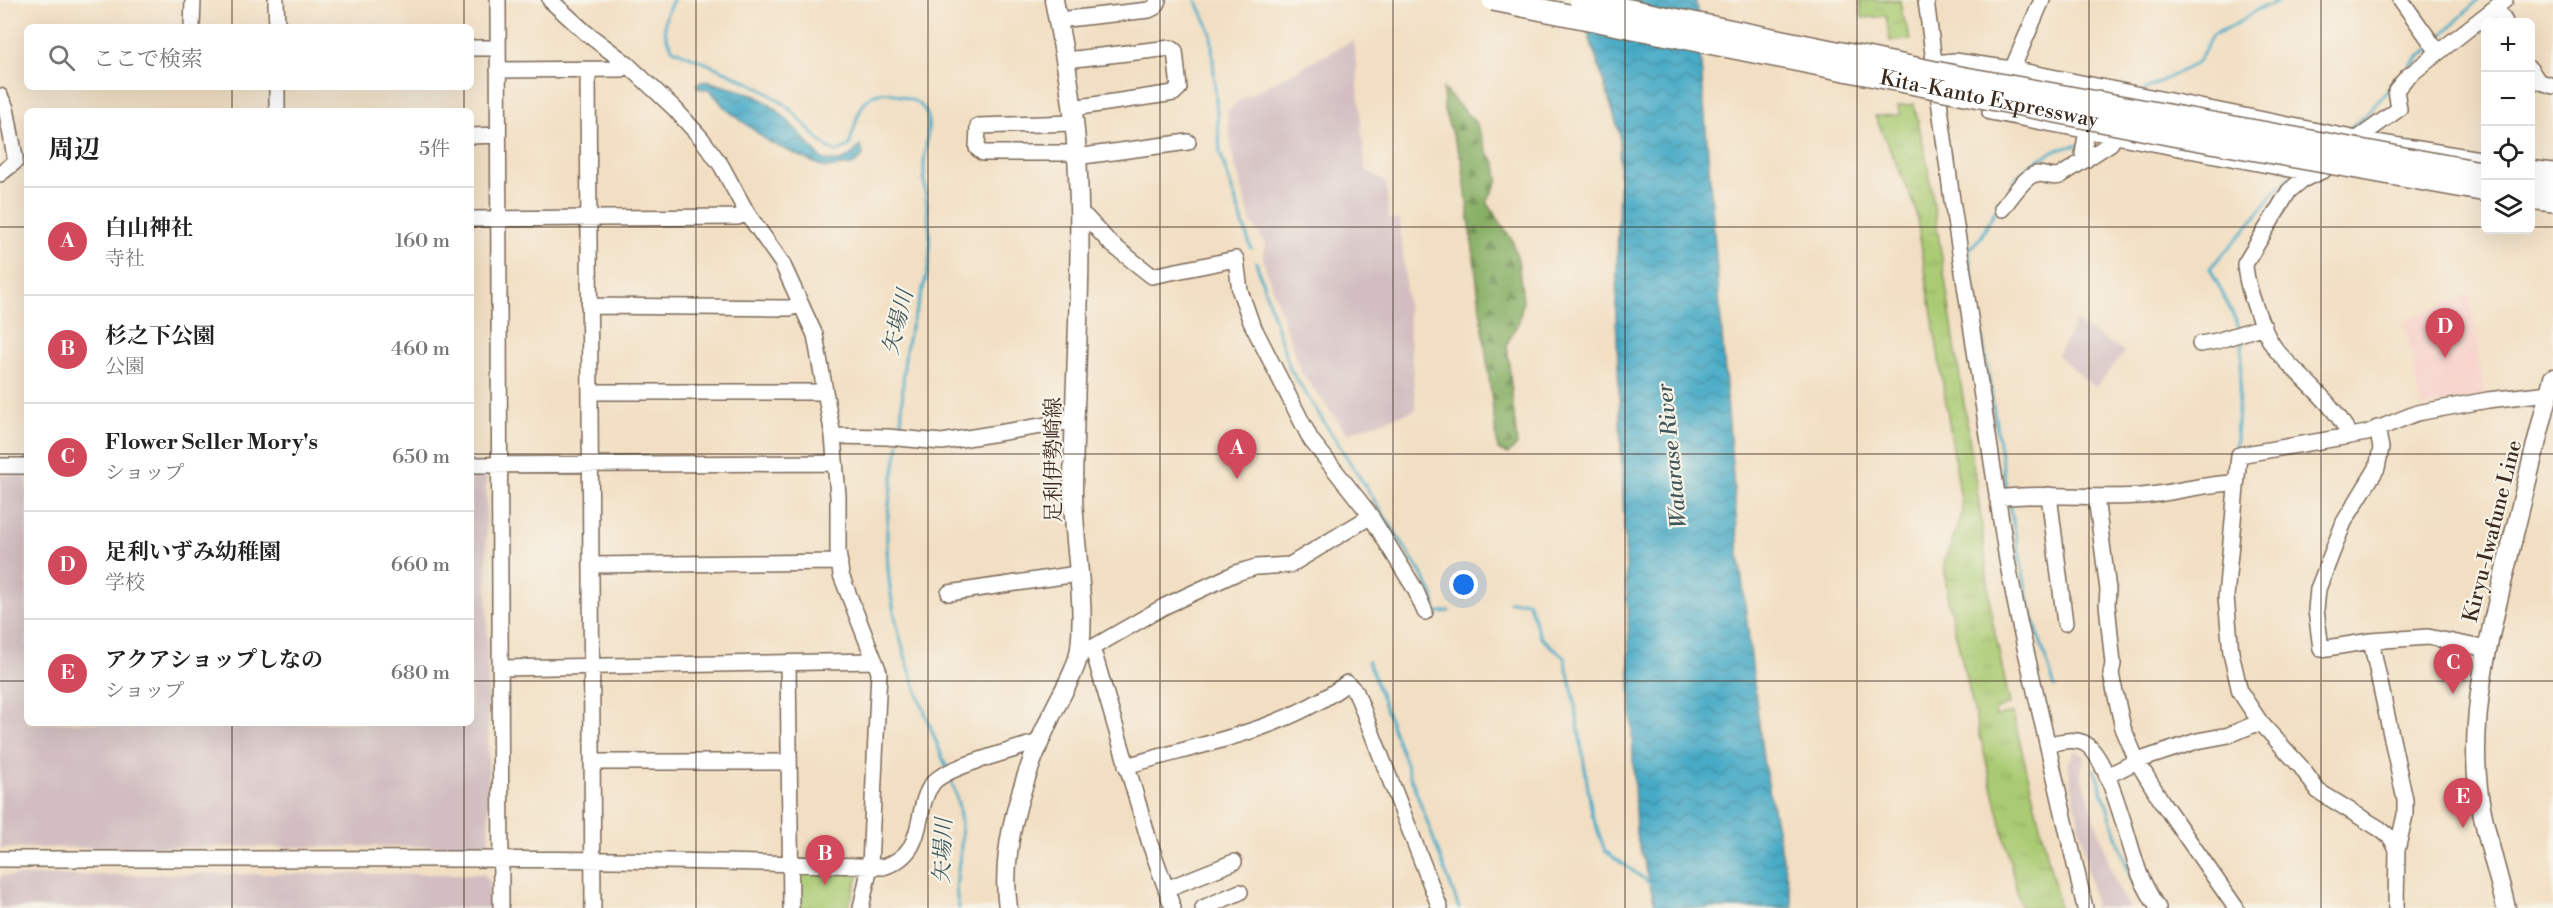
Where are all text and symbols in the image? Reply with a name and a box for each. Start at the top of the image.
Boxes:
map controls [2481,18,2535,234]
button: + [2481,18,2535,72]
search box [24,24,474,90]
icon: search [45,41,78,74]
text: ここで検索 [93,46,203,73]
street label: Kita-Kanto Expressway [1878,65,2101,134]
button: − [2481,72,2535,126]
button: locate [2481,126,2535,180]
text: 周辺 [48,134,100,166]
text: 5件 [419,137,450,162]
button: layers [2481,180,2535,234]
text: 白山神社 [105,215,193,242]
text: A [60,229,75,254]
text: 160 m [395,229,450,254]
text: 寺社 [105,247,145,272]
water label: 矢場川 [877,285,920,358]
pin: D [2426,308,2464,358]
text: 杉之下公園 [105,323,215,350]
text: B [60,337,75,362]
text: 460 m [391,337,450,362]
text: 公園 [105,355,145,380]
water label: Watarase River [1651,381,1694,530]
street label: 足利伊勢崎線 [1041,397,1067,523]
text: Flower Seller Mory's [105,429,318,456]
pin: A [1218,430,1256,479]
street label: Kiryu-Iwafune Line [2458,438,2528,625]
text: C [60,445,75,470]
text: 650 m [392,445,450,470]
text: ショップ [105,461,185,486]
text: 足利いずみ幼稚園 [105,539,281,566]
text: D [60,553,75,578]
text: 660 m [391,553,450,578]
your location [1449,570,1478,599]
text: 学校 [105,571,145,596]
pin: C [2434,644,2472,694]
text: アクアショップしなの [105,647,323,674]
text: E [61,661,74,686]
text: 680 m [391,661,450,686]
text: ショップ [105,679,185,704]
pin: E [2444,778,2482,828]
water label: 矢場川 [929,816,958,885]
pin: B [806,836,844,885]

